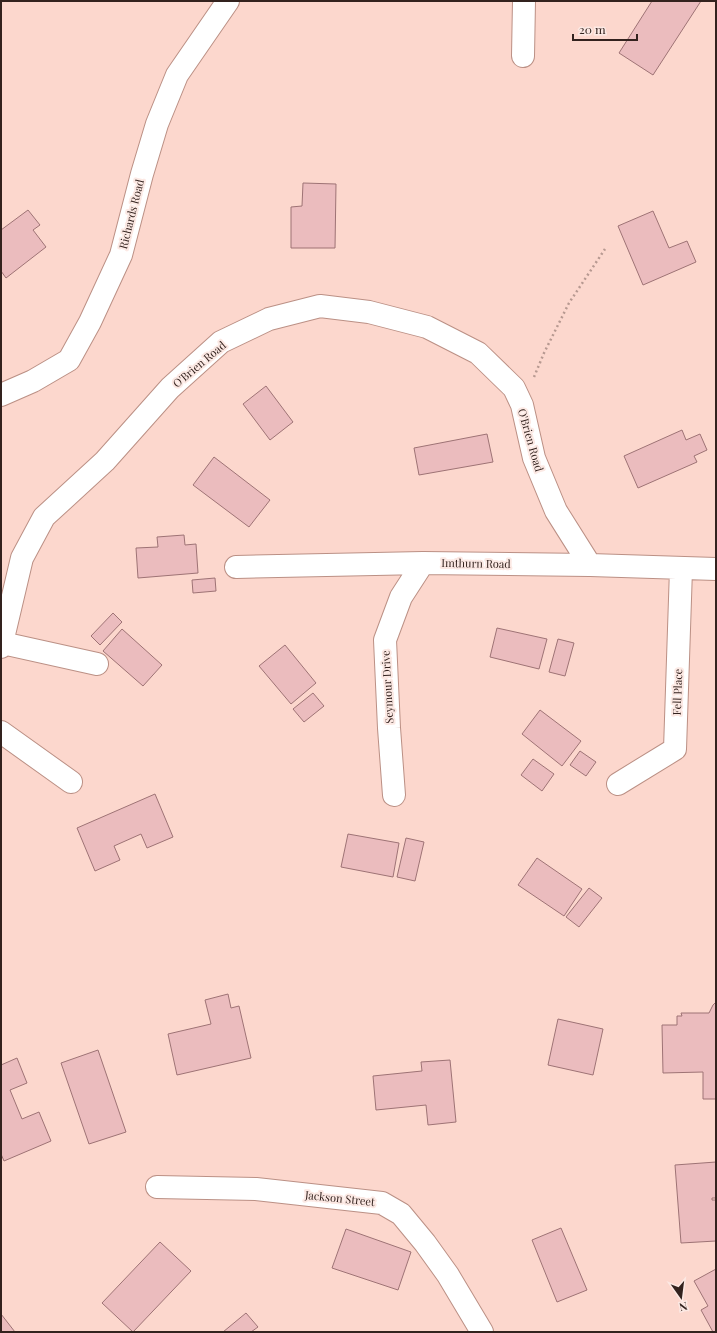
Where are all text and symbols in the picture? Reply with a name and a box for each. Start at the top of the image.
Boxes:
scale bar [573,16,637,42]
text: 20 m [579,21,606,37]
street label: Richards Road [115,177,147,250]
street label: O'Brien Road [169,337,229,391]
street label: O'Brien Road [515,407,547,474]
street label: Imthurn Road [441,555,511,571]
street label: Seymour Drive [378,650,396,724]
street label: Fell Place [669,668,685,715]
street label: Jackson Street [303,1187,376,1209]
north arrow [661,1277,701,1317]
text: N [678,1299,689,1315]

